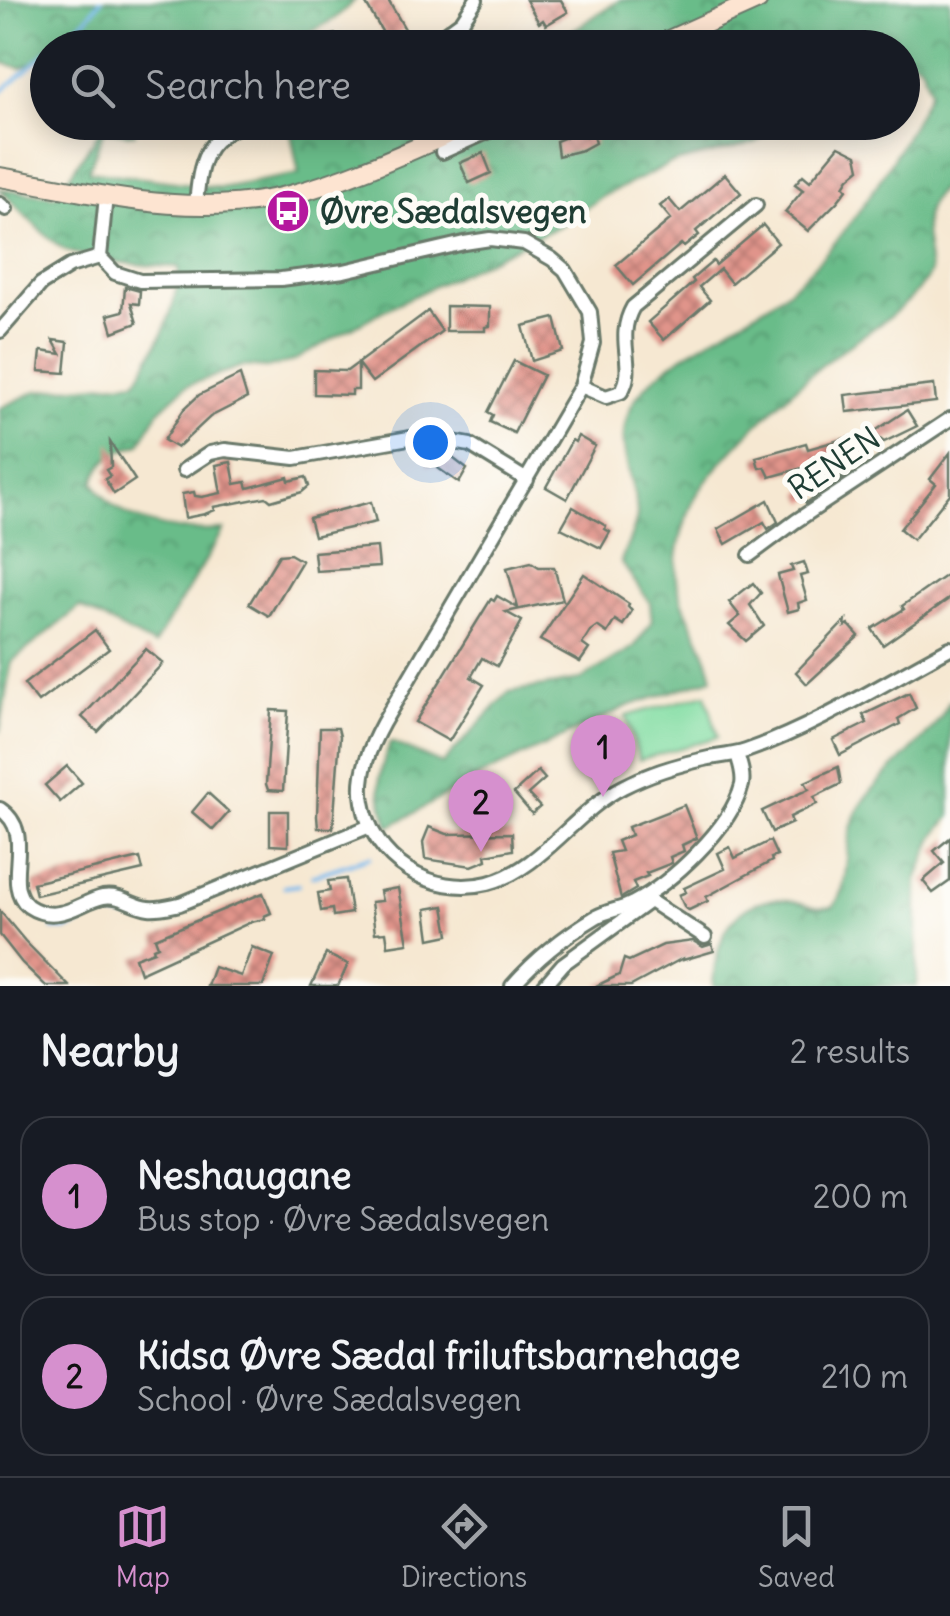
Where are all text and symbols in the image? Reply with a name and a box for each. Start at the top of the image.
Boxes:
search box [30,30,920,140]
icon: search [65,58,120,113]
text: Search here [145,62,351,109]
bus stop icon: Øvre Sædalsvegen [265,188,311,234]
place label: Øvre Sædalsvegen [320,191,586,232]
your location [405,417,456,468]
street label: RENEN [780,417,888,509]
pin: 1 [570,714,636,797]
pin: 2 [448,770,514,852]
text: Nearby [40,1025,179,1077]
text: 2 results [790,1031,910,1072]
text: Neshaugane [137,1152,352,1199]
text: 1 [68,1176,81,1217]
text: 200 m [813,1176,908,1217]
text: Bus stop · Øvre Sædalsvegen [137,1199,549,1240]
text: Kidsa Øvre Sædal friluftsbarnehage [137,1332,740,1379]
text: 2 [66,1356,83,1397]
text: 210 m [821,1356,908,1397]
text: School · Øvre Sædalsvegen [137,1379,521,1420]
tab: Map [115,1499,170,1595]
tab: Directions [401,1499,527,1595]
tab: Saved [758,1499,835,1595]

